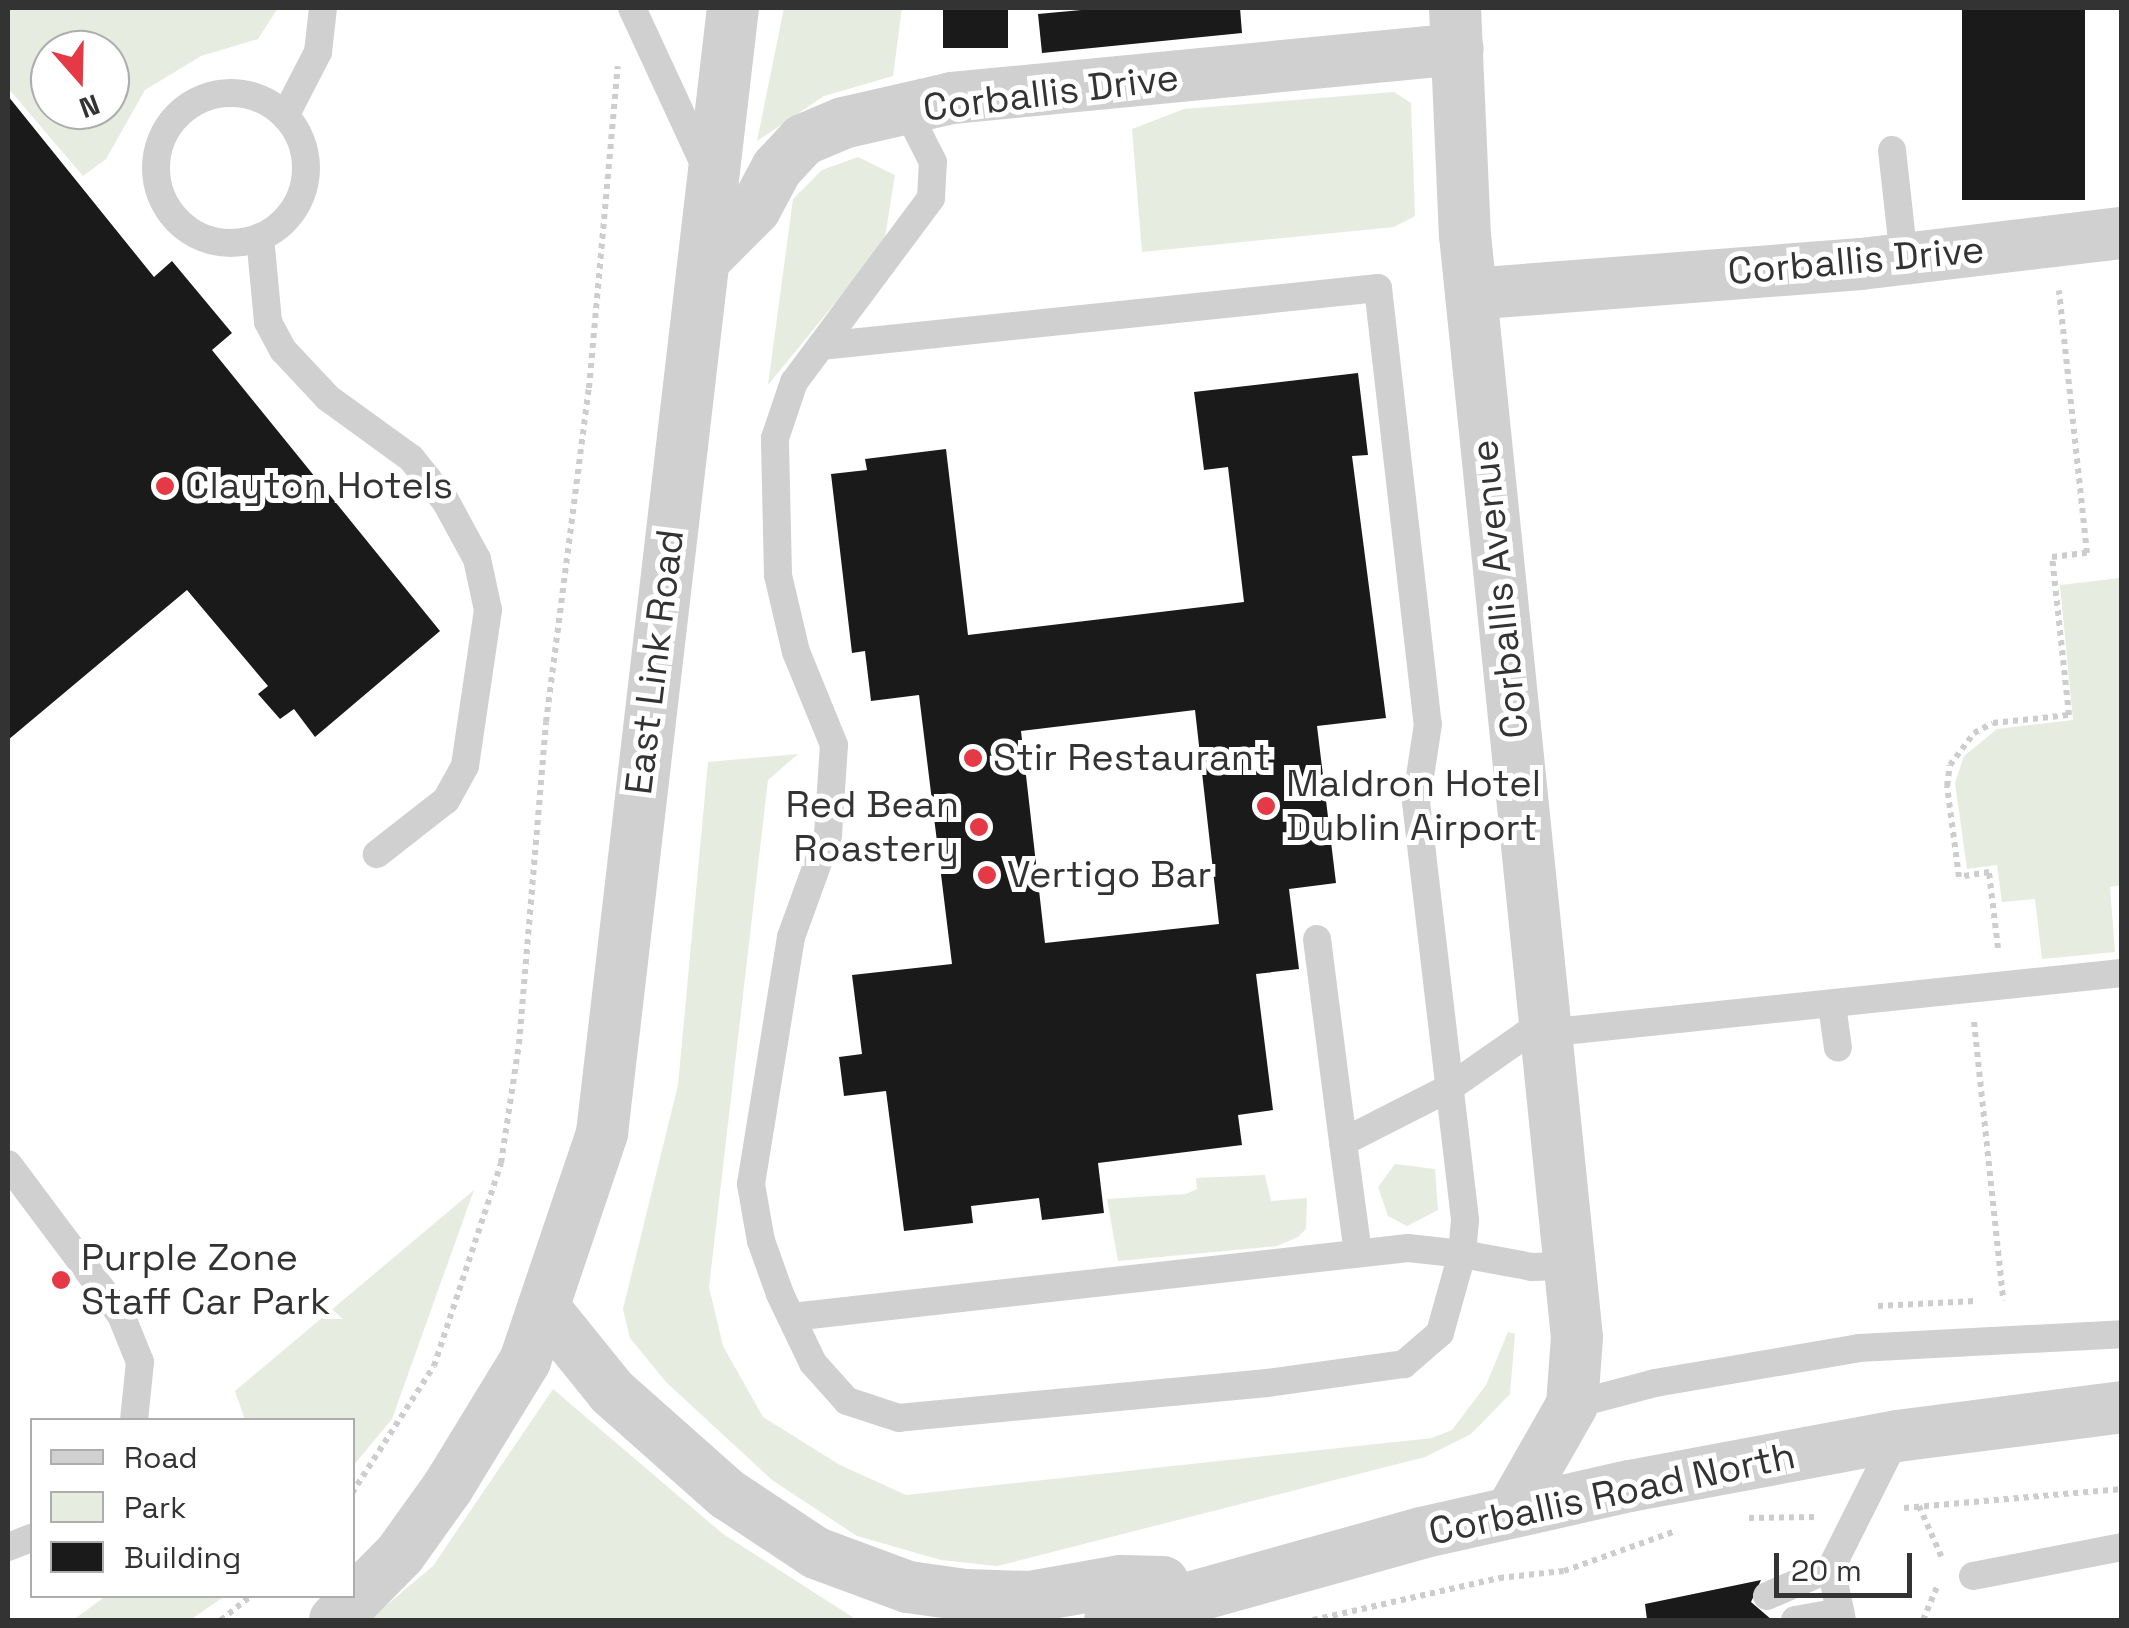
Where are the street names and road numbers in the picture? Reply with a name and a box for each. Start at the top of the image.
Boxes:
street label: Corballis Drive [921,55,1181,131]
street label: Corballis Drive [1726,227,1986,295]
street label: Corballis Avenue [1462,437,1538,741]
street label: East Link Road [616,527,694,797]
street label: Corballis Road North [1425,1433,1799,1555]

